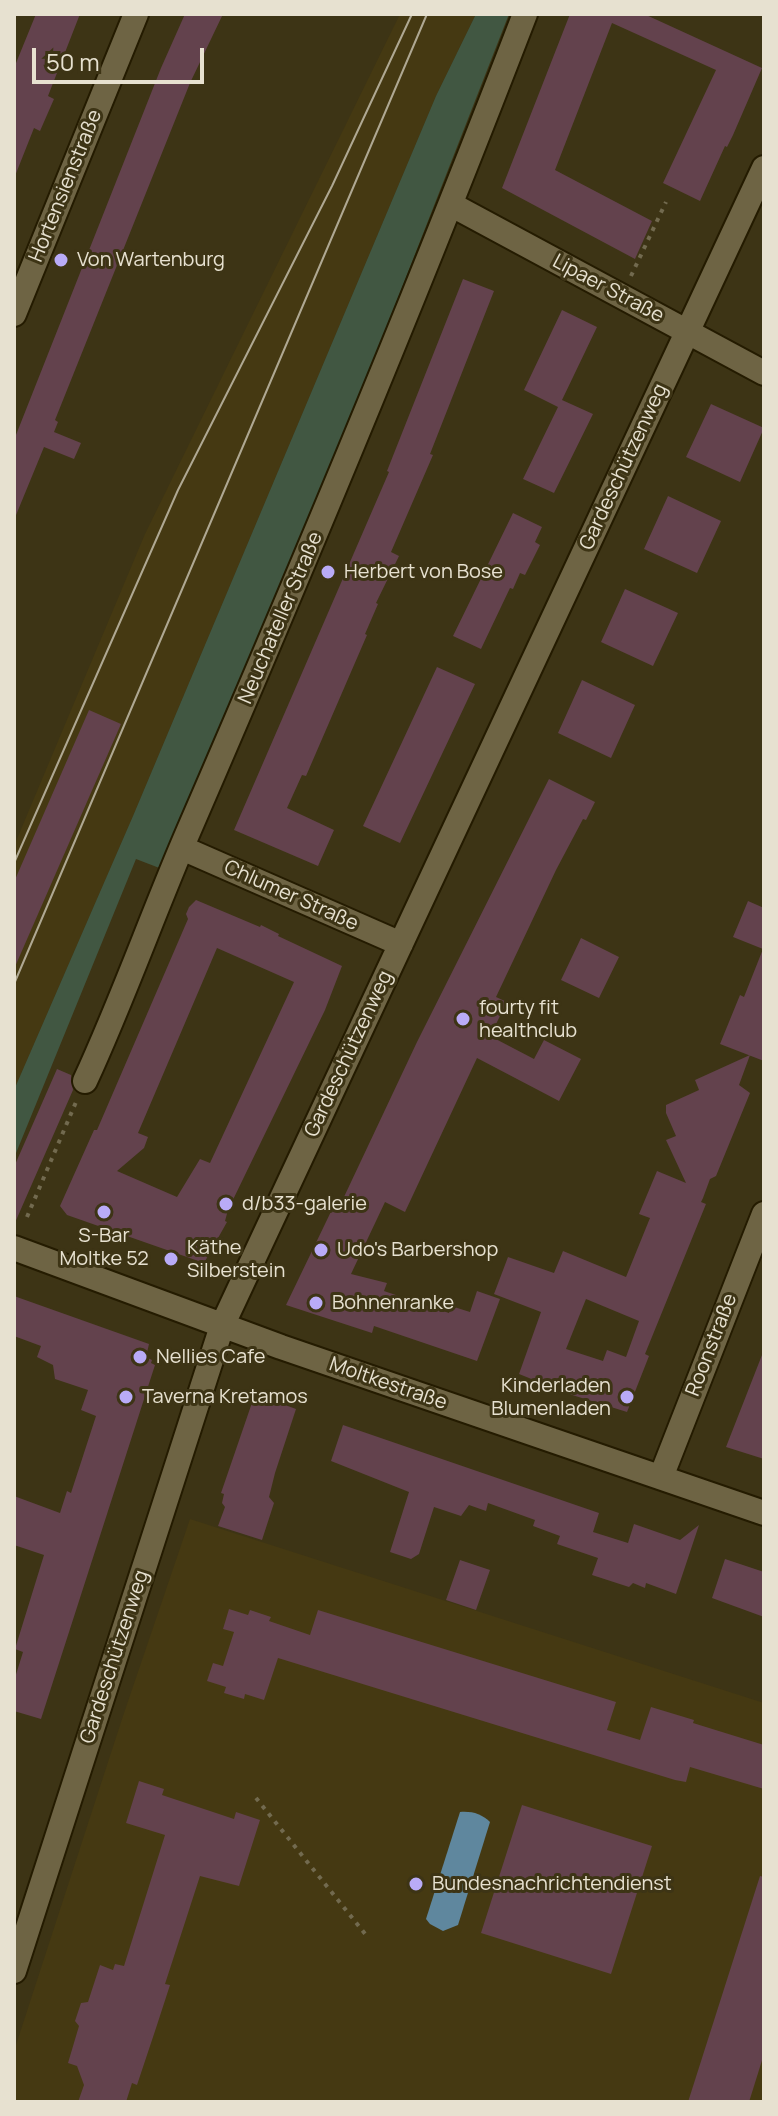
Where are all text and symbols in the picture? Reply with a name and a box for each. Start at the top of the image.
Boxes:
scale bar [36,32,208,82]
text: 50 m [46,45,100,78]
street label: Hortensienstraße [25,106,107,266]
place label: Von Wartenburg [77,248,225,272]
street label: Lipaer Straße [548,250,668,328]
marker: Von Wartenburg [52,251,70,269]
street label: Gardeschützenweg [575,380,673,554]
street label: Neuchateller Straße [234,528,328,708]
place label: Herbert von Bose [344,560,503,584]
marker: Herbert von Bose [319,563,337,581]
street label: Chlumer Straße [220,856,362,936]
street label: Gardeschützenweg [300,967,398,1141]
place label: fourty fit healthclub [479,996,577,1043]
marker: fourty fit healthclub [454,1010,472,1028]
place label: d/b33-galerie [242,1192,367,1216]
marker: d/b33-galerie [217,1195,235,1213]
marker: S-Bar Moltke 52 [95,1203,113,1221]
place label: S-Bar Moltke 52 [59,1224,149,1271]
place label: Käthe Silberstein [187,1236,285,1283]
place label: Udo's Barbershop [337,1238,498,1262]
marker: Udo's Barbershop [312,1241,330,1259]
marker: Käthe Silberstein [162,1250,180,1268]
street label: Roonstraße [681,1290,743,1400]
place label: Bohnenranke [332,1291,454,1315]
marker: Bohnenranke [307,1294,325,1312]
place label: Nellies Cafe [156,1345,265,1369]
marker: Nellies Cafe [131,1348,149,1366]
street label: Moltkestraße [326,1353,450,1415]
place label: Kinderladen Blumenladen [491,1374,611,1421]
place label: Taverna Kretamos [142,1385,308,1409]
marker: Taverna Kretamos [117,1388,135,1406]
marker: Kinderladen Blumenladen [618,1388,636,1406]
street label: Gardeschützenweg [76,1567,154,1747]
place label: Bundesnachrichtendienst [432,1872,672,1896]
marker: Bundesnachrichtendienst [407,1875,425,1893]

